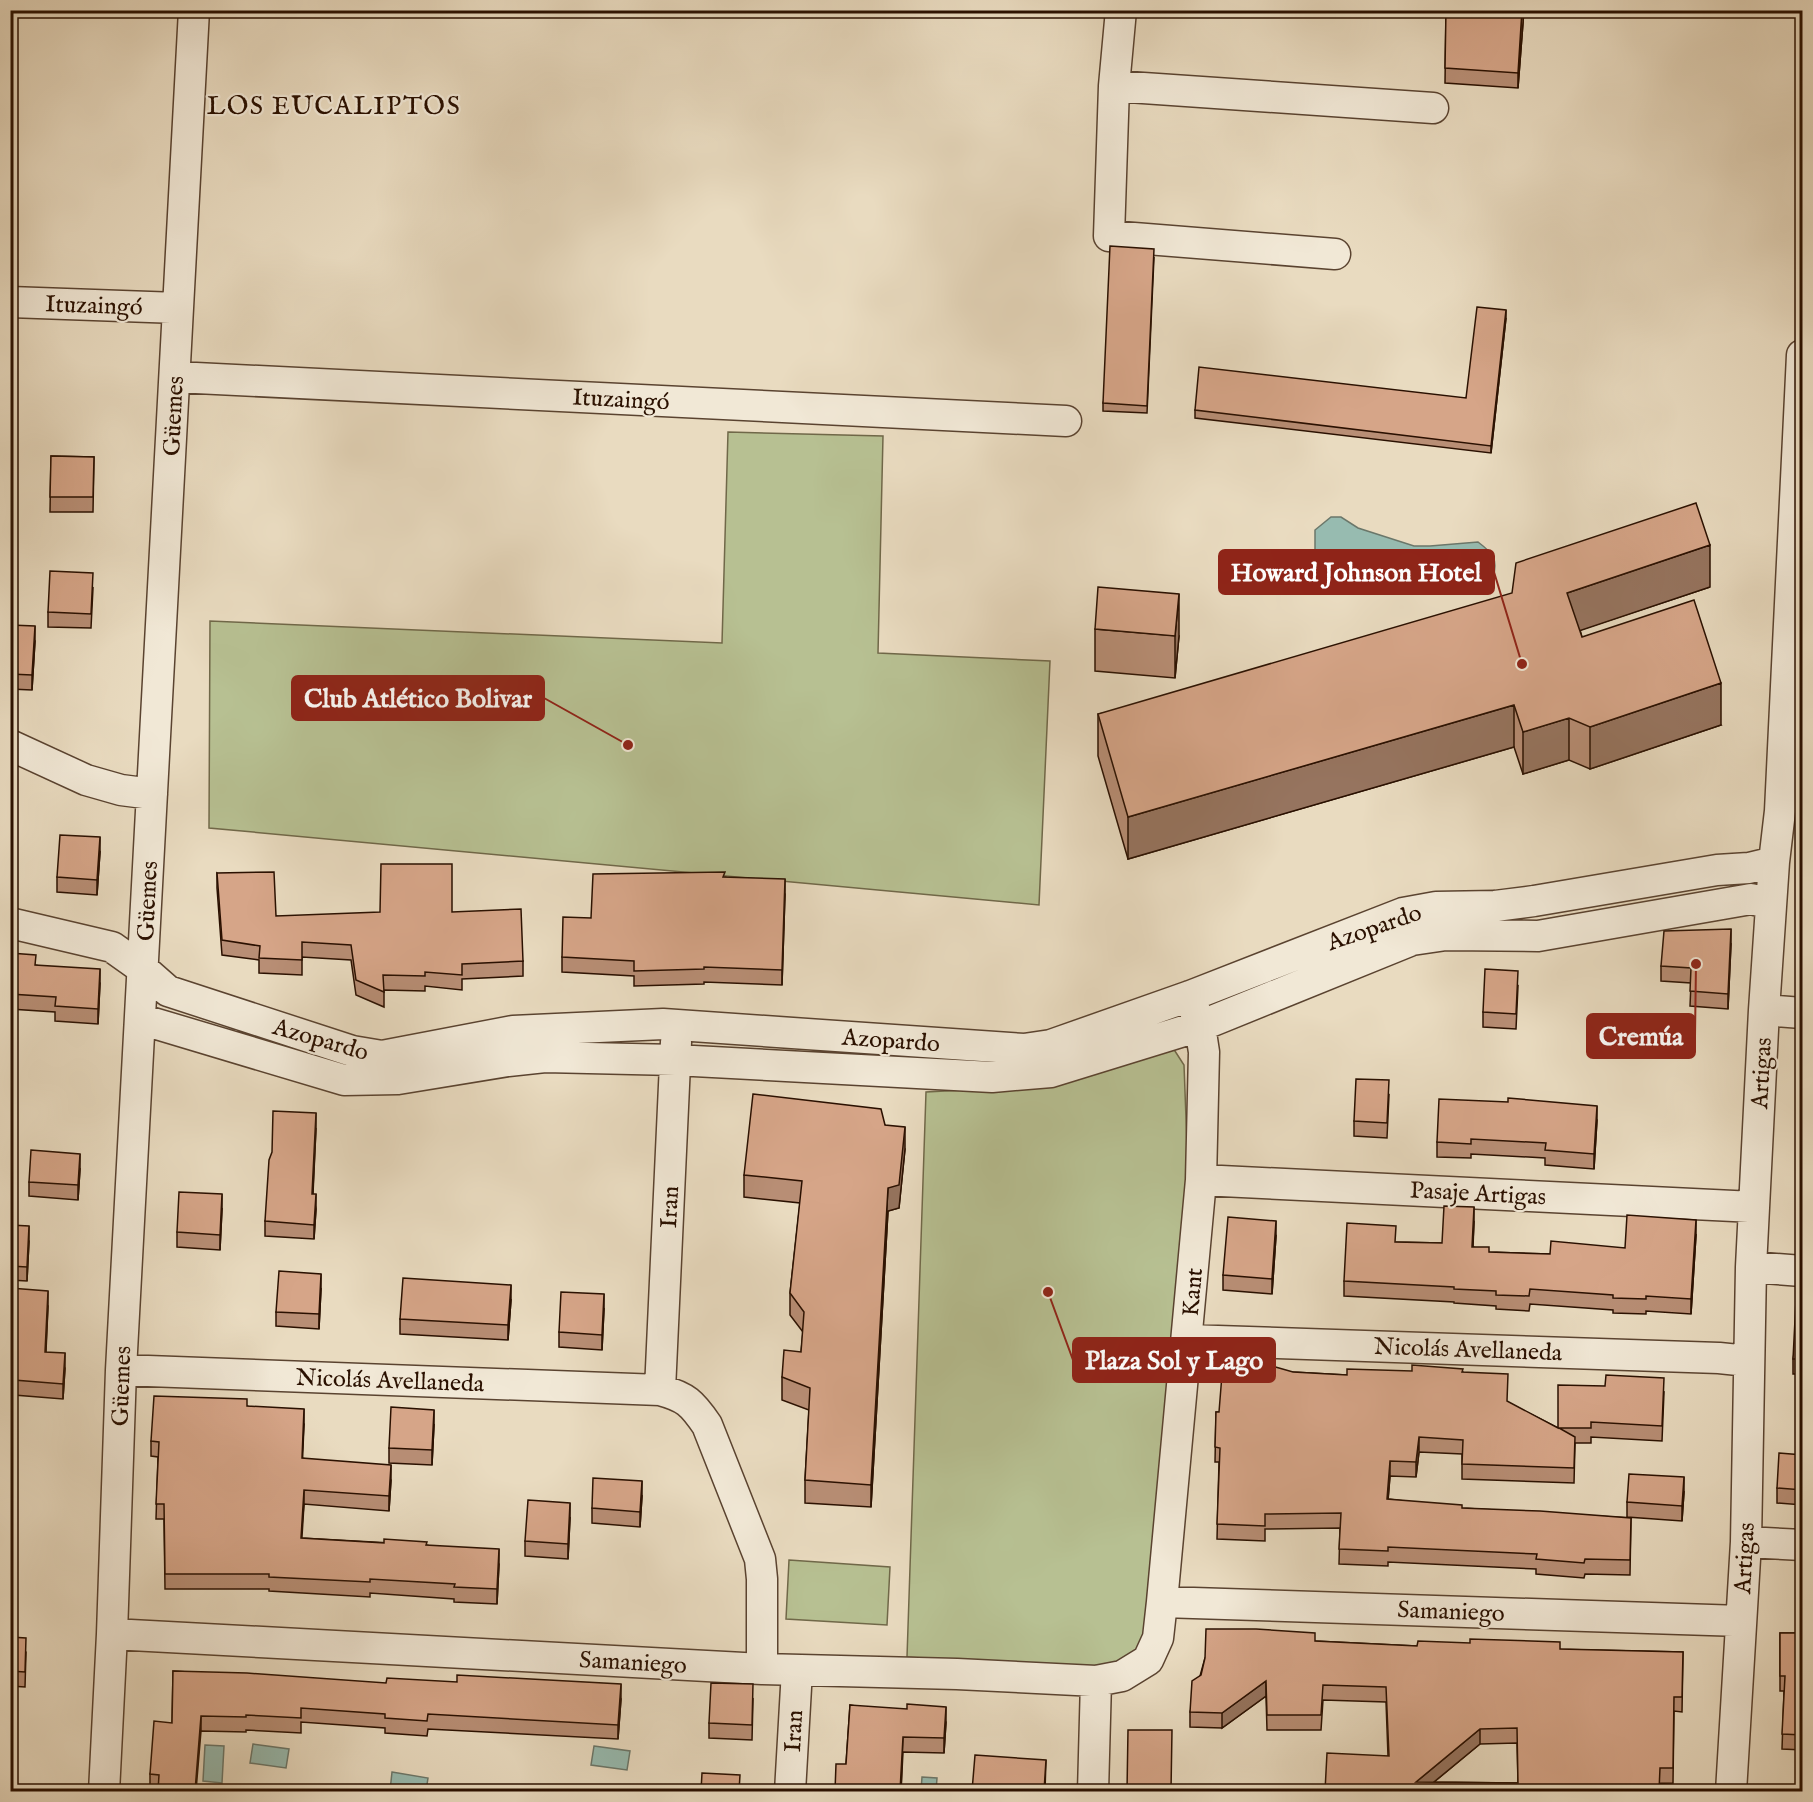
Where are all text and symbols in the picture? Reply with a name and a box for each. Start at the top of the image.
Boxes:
district label: LOS EUCALIPTOS [207,90,461,123]
street label: Ituzaingó [45,289,143,324]
street label: Güemes [157,375,192,457]
street label: Ituzaingó [571,382,670,419]
callout: Howard Johnson Hotel [1219,550,1494,594]
text: Howard Johnson Hotel [1230,557,1482,590]
callout: Club Atlético Bolivar [292,676,544,720]
text: Club Atlético Bolivar [304,683,532,716]
street label: Güemes [131,860,166,942]
street label: Azopardo [1322,898,1426,959]
street label: Azopardo [268,1012,372,1069]
callout: Cremúa [1587,1014,1695,1058]
text: Cremúa [1599,1021,1684,1054]
street label: Azopardo [840,1023,941,1060]
street label: Artigas [1745,1037,1780,1111]
street label: Pasaje Artigas [1409,1175,1547,1214]
street label: Iran [654,1185,687,1229]
street label: Kant [1176,1267,1211,1318]
street label: Nicolás Avellaneda [1373,1332,1563,1369]
callout: Plaza Sol y Lago [1073,1338,1275,1382]
street label: Güemes [106,1345,139,1427]
text: Plaza Sol y Lago [1085,1345,1263,1378]
street label: Nicolás Avellaneda [295,1363,485,1400]
street label: Artigas [1728,1522,1763,1596]
street label: Samaniego [1397,1595,1505,1630]
street label: Samaniego [578,1645,688,1682]
street label: Iran [778,1709,811,1753]

